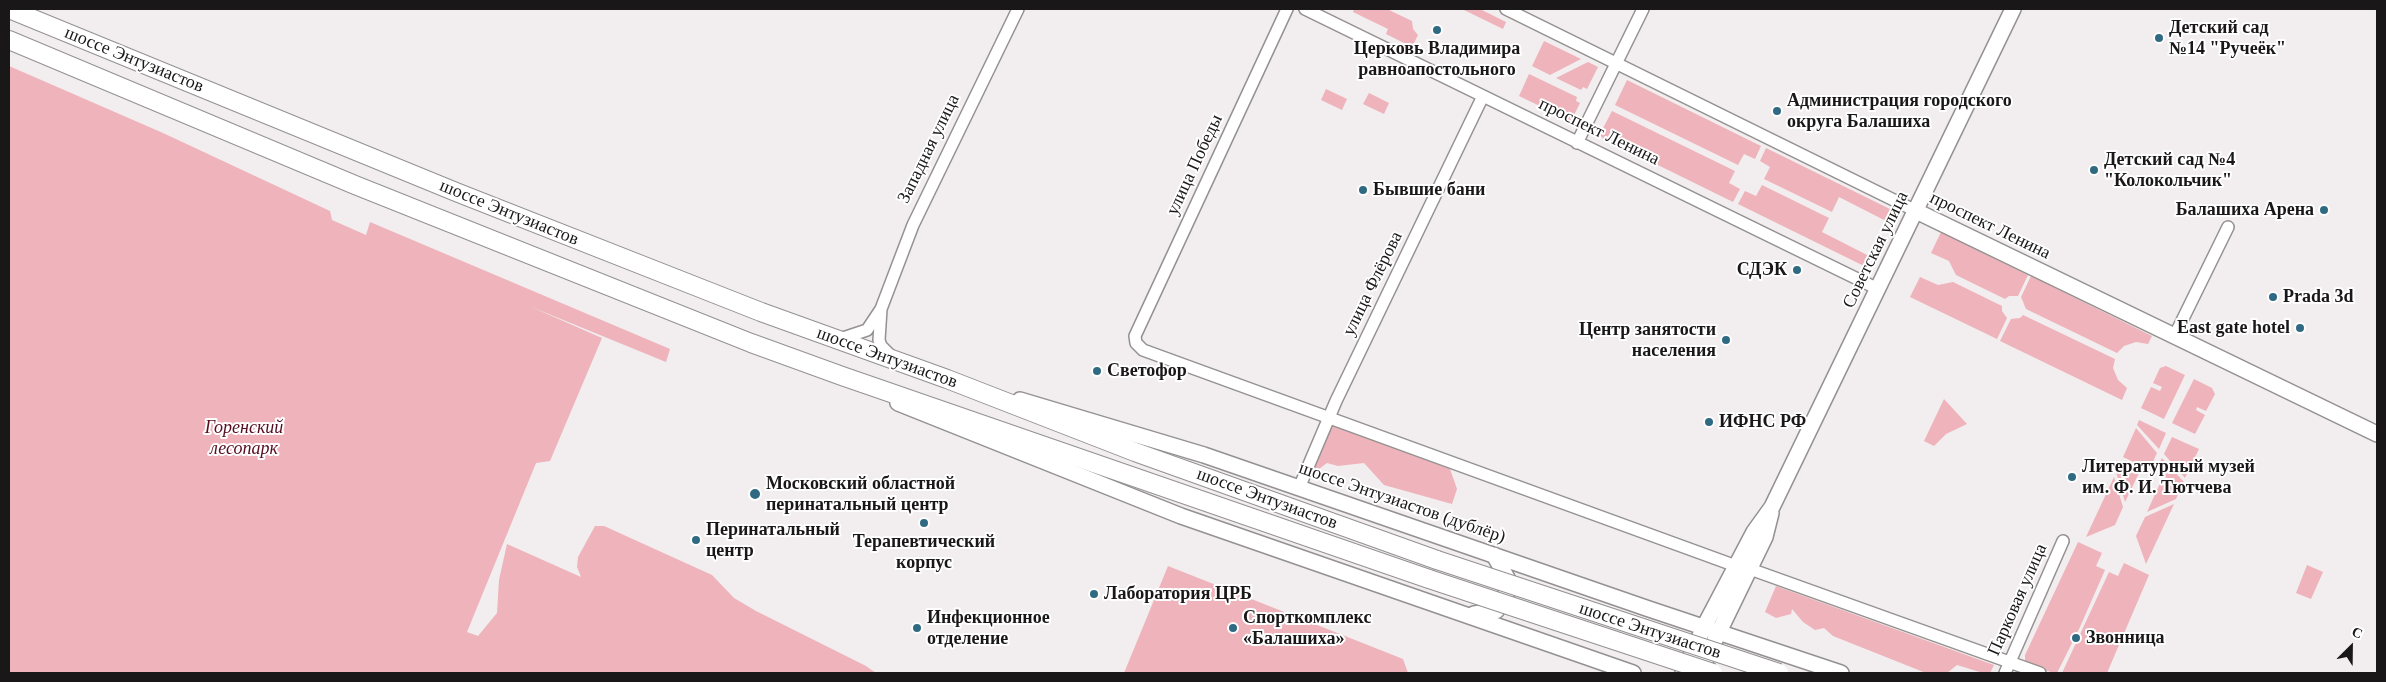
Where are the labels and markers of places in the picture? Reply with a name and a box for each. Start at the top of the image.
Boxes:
place label: Детский сад №14 "Ручеёк" [2169,17,2286,59]
marker: Церковь Владимира равноапостольного [1431,24,1443,36]
marker: Детский сад №14 "Ручеёк" [2153,32,2165,44]
place label: Церковь Владимира равноапостольного [1354,38,1520,80]
place label: Администрация городского округа Балашиха [1787,90,2012,132]
marker: Администрация городского округа Балашиха [1771,105,1783,117]
place label: Детский сад №4 "Колокольчик" [2104,149,2235,192]
marker: Детский сад №4 "Колокольчик" [2088,164,2100,176]
place label: Бывшие бани [1373,179,1485,201]
marker: Бывшие бани [1357,184,1369,196]
place label: Балашиха Арена [2176,199,2314,221]
marker: Балашиха Арена [2318,204,2330,216]
place label: СДЭК [1737,259,1787,281]
marker: СДЭК [1791,264,1803,276]
place label: Prada 3d [2283,286,2354,308]
marker: Prada 3d [2267,291,2279,303]
place label: East gate hotel [2177,317,2290,339]
place label: Центр занятости населения [1579,319,1716,362]
marker: East gate hotel [2294,322,2306,334]
marker: Центр занятости населения [1720,334,1732,346]
place label: Светофор [1107,360,1187,382]
marker: Светофор [1091,365,1103,377]
place label: ИФНС РФ [1719,411,1806,433]
marker: ИФНС РФ [1703,416,1715,428]
place label: Литературный музей им. Ф. И. Тютчева [2082,456,2255,498]
marker: Литературный музей им. Ф. И. Тютчева [2066,471,2078,483]
place label: Московский областной перинатальный центр [766,473,955,516]
marker: Московский областной перинатальный центр [748,487,762,501]
marker: Терапевтический корпус [918,517,930,529]
place label: Перинатальный центр [706,519,840,562]
place label: Терапевтический корпус [853,531,995,574]
marker: Перинатальный центр [690,534,702,546]
place label: Лаборатория ЦРБ [1104,583,1252,605]
marker: Лаборатория ЦРБ [1088,588,1100,600]
place label: Инфекционное отделение [927,607,1050,650]
place label: Спорткомплекс «Балашиха» [1243,607,1371,650]
marker: Инфекционное отделение [911,622,923,634]
marker: Спорткомплекс «Балашиха» [1227,622,1239,634]
place label: Звонница [2086,627,2165,649]
marker: Звонница [2070,632,2082,644]

